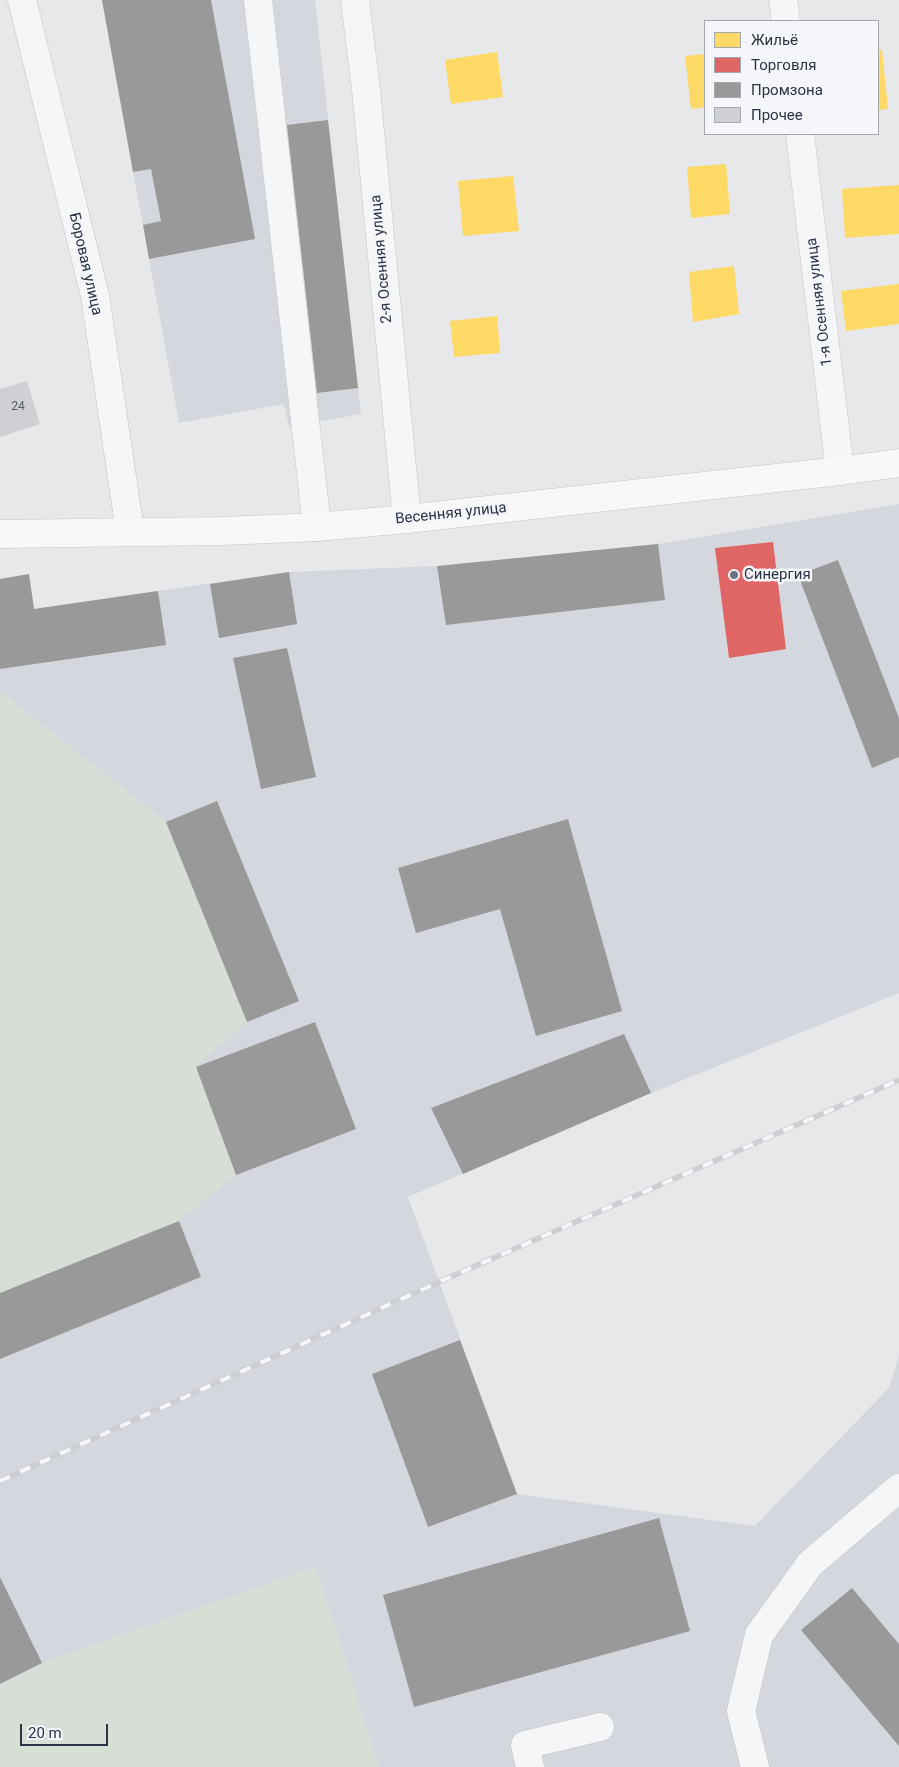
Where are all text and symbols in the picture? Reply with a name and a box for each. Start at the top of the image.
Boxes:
legend [704,20,879,135]
text: Жильё [751,31,798,49]
text: Торговля [751,56,816,74]
text: Промзона [751,81,823,99]
text: Прочее [751,106,803,124]
street label: 2-я Осенняя улица [367,194,397,324]
street label: Боровая улица [64,211,106,317]
street label: 1-я Осенняя улица [803,237,837,367]
house number: 24 [11,400,25,414]
street label: Весенняя улица [394,499,508,529]
place label: Синергия [744,566,811,584]
marker: Синергия [728,569,740,581]
scale bar [22,1714,110,1746]
text: 20 m [28,1724,62,1742]

